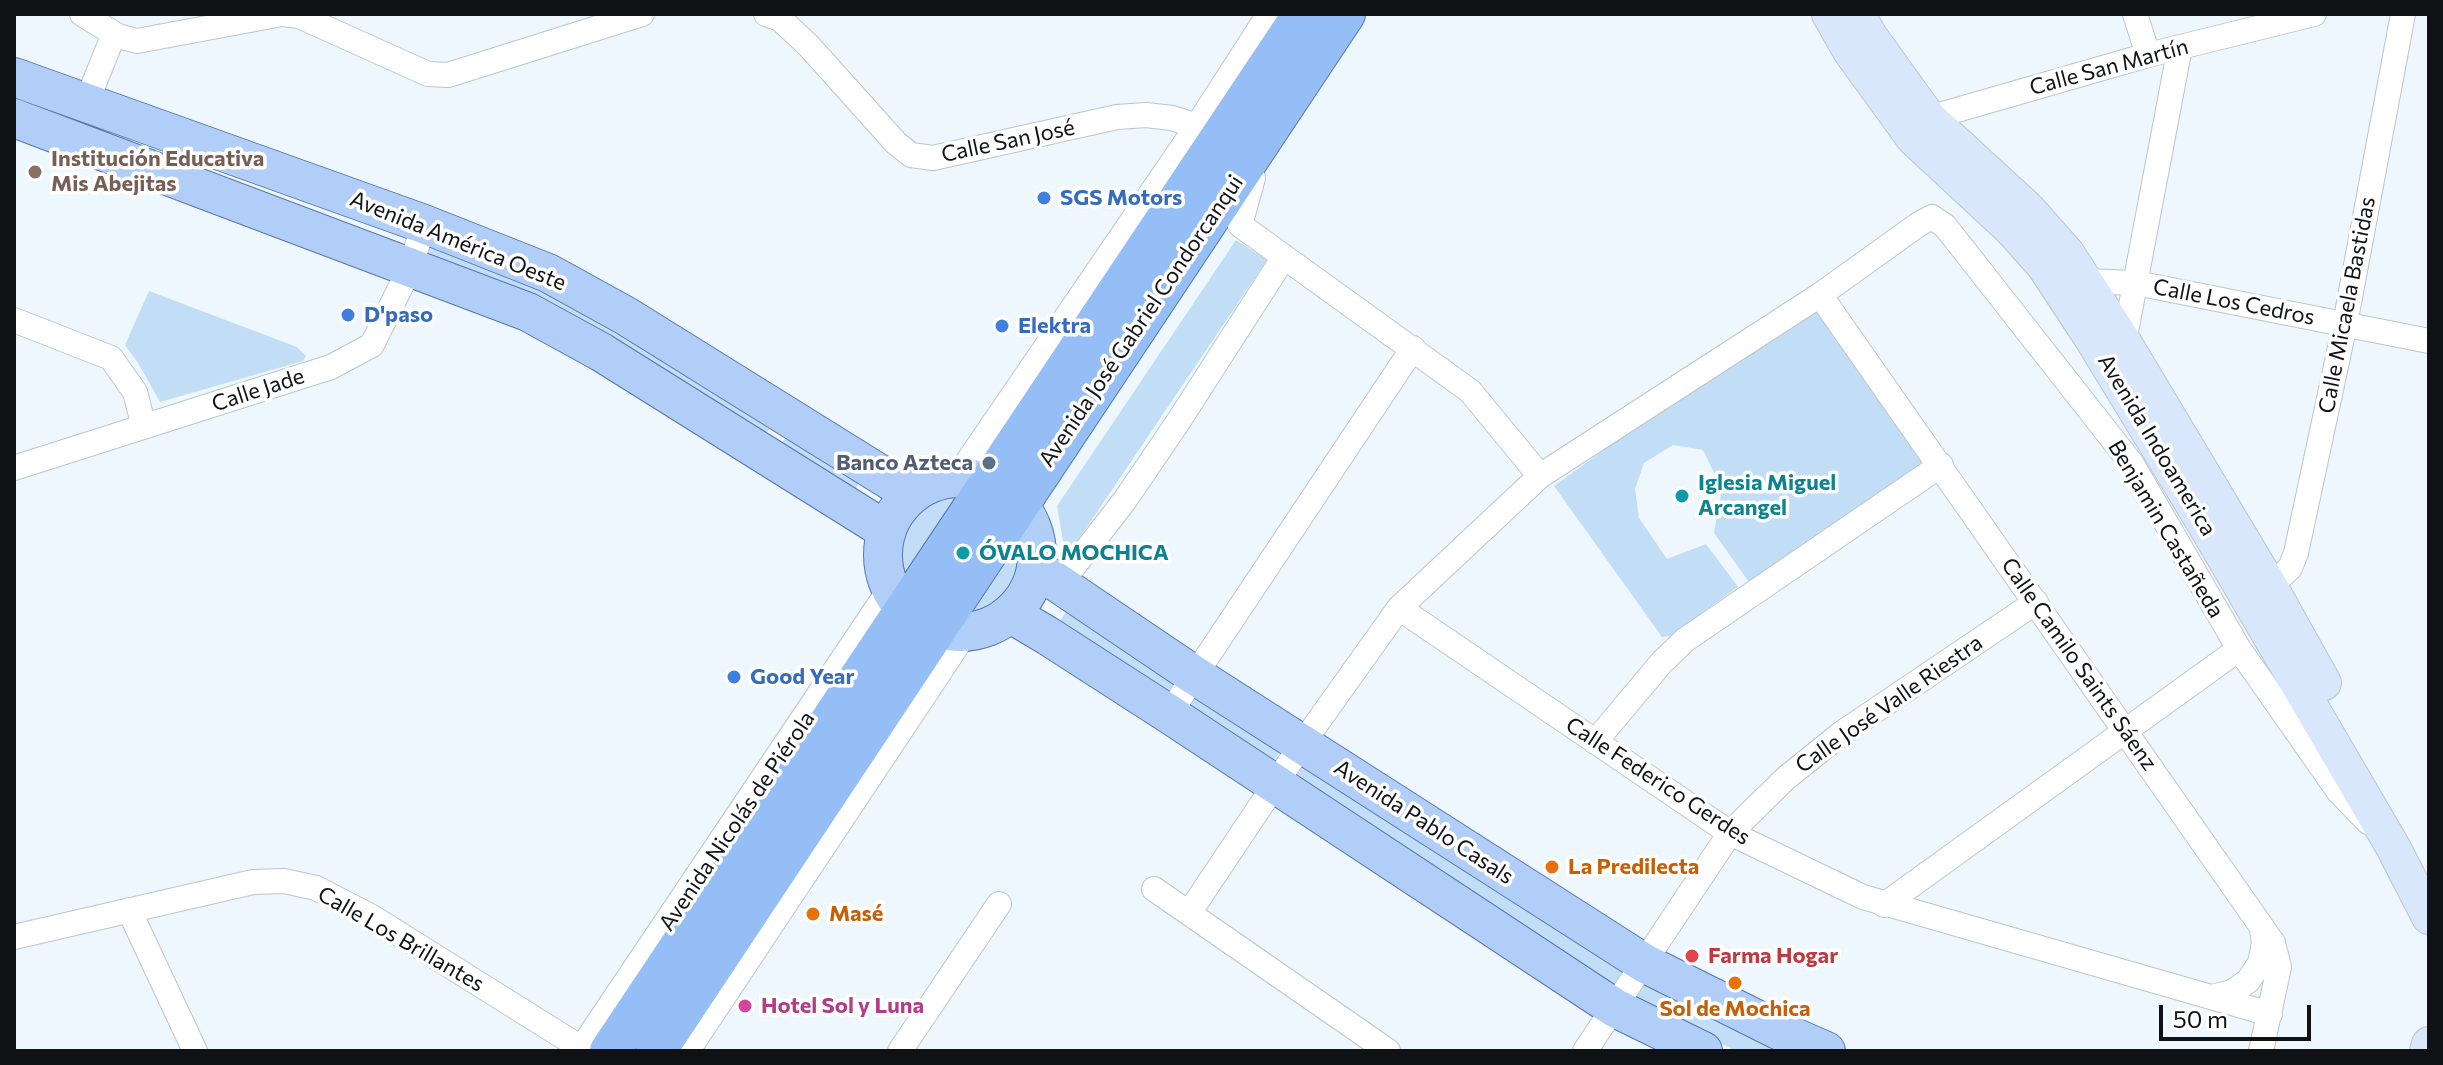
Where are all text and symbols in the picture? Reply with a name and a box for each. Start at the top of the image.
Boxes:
street label: Calle San Martín [2027,33,2191,101]
street label: Calle San José [939,114,1077,168]
place label: Institución Educativa Mis Abejitas [51,146,264,198]
marker: Institución Educativa Mis Abejitas [26,163,44,181]
street label: Avenida José Gabriel Condorcanqui [1033,170,1249,472]
place label: SGS Motors [1060,185,1182,211]
street label: Avenida América Oeste [346,186,570,296]
marker: SGS Motors [1035,189,1053,207]
street label: Calle Micaela Bastidas [2313,194,2381,416]
street label: Calle Los Cedros [2151,273,2317,331]
place label: D'paso [364,302,433,328]
marker: D'paso [339,306,357,324]
place label: Elektra [1018,313,1091,339]
marker: Elektra [993,317,1011,335]
street label: Avenida Indoamerica [2092,349,2222,541]
street label: Calle Jade [208,363,308,417]
street label: Benjamin Castañeda [2102,435,2230,623]
place label: Banco Azteca [836,450,973,476]
marker: Banco Azteca [980,454,998,472]
place label: Iglesia Miguel Arcangel [1698,470,1836,522]
marker: Iglesia Miguel Arcangel [1673,487,1691,505]
place label: ÓVALO MOCHICA [979,540,1169,566]
marker: ÓVALO MOCHICA [954,544,972,562]
street label: Calle Camilo Saints Sáenz [1996,553,2162,775]
street label: Calle José Valle Riestra [1790,629,1988,779]
place label: Good Year [750,664,855,690]
marker: Good Year [725,668,743,686]
street label: Avenida Nicolás de Piérola [654,706,820,936]
street label: Calle Federico Gerdes [1561,711,1755,851]
street label: Avenida Pablo Casals [1329,754,1519,890]
place label: La Predilecta [1568,854,1699,880]
marker: La Predilecta [1543,858,1561,876]
street label: Calle Los Brillantes [313,881,489,997]
place label: Masé [829,901,883,927]
marker: Masé [804,905,822,923]
place label: Farma Hogar [1708,943,1838,969]
marker: Farma Hogar [1683,947,1701,965]
marker: Sol de Mochica [1726,974,1744,992]
scale bar [2163,989,2315,1039]
place label: Hotel Sol y Luna [761,993,924,1019]
place label: Sol de Mochica [1659,996,1811,1022]
marker: Hotel Sol y Luna [736,997,754,1015]
text: 50 m [2173,1004,2228,1033]

